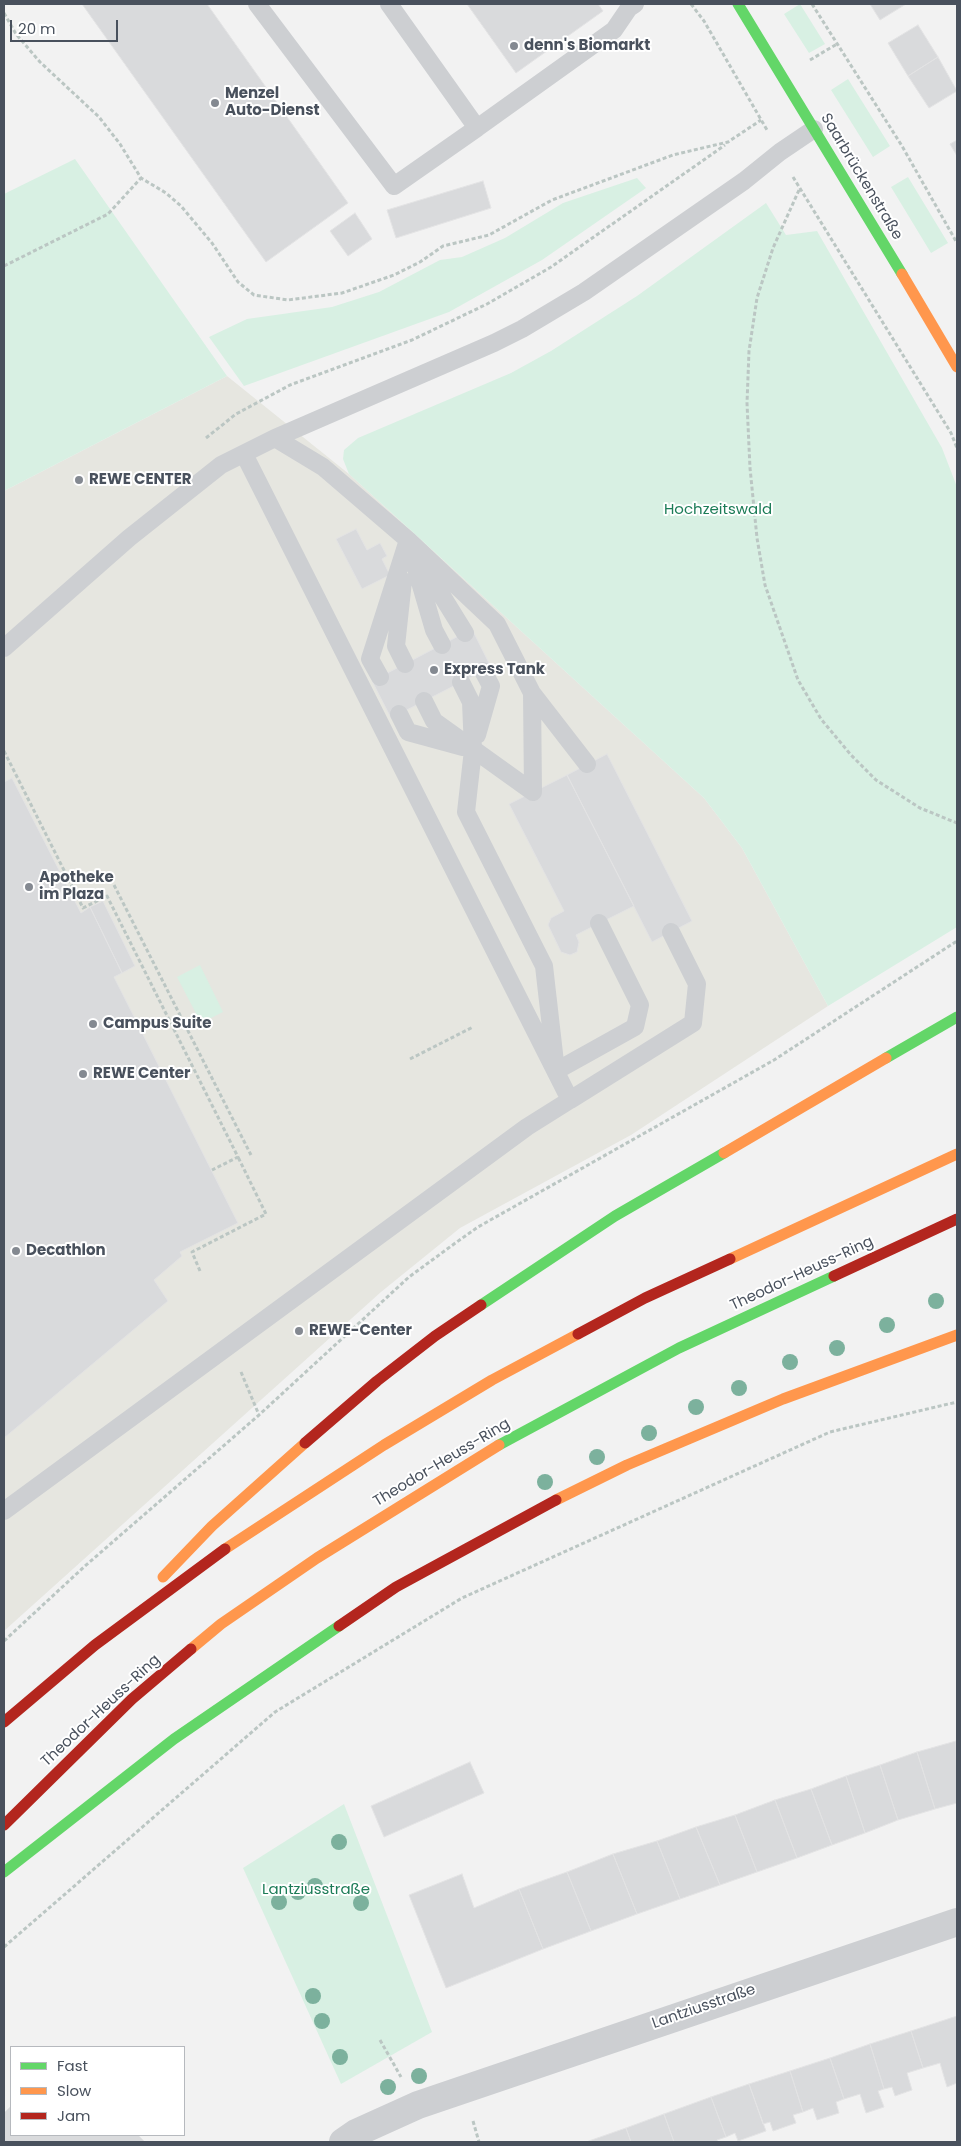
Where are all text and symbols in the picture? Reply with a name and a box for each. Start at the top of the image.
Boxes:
scale bar [12,10,120,42]
text: 20 m [18,18,56,39]
place label: denn's Biomarkt [524,37,650,55]
marker: denn's Biomarkt [508,40,520,52]
place label: Menzel Auto-Dienst [225,85,320,120]
marker: Menzel Auto-Dienst [209,97,221,109]
street label: Saarbrückenstraße [816,111,906,243]
place label: REWE CENTER [89,471,192,489]
marker: REWE CENTER [73,474,85,486]
park label: Hochzeitswald [664,501,772,519]
place label: Express Tank [444,661,545,679]
marker: Express Tank [428,664,440,676]
place label: Apotheke im Plaza [39,869,114,904]
marker: Apotheke im Plaza [23,881,35,893]
place label: Campus Suite [103,1015,211,1033]
marker: Campus Suite [87,1018,99,1030]
place label: REWE Center [93,1065,190,1083]
marker: REWE Center [77,1068,89,1080]
street label: Theodor-Heuss-Ring [728,1233,876,1315]
place label: Decathlon [26,1242,106,1260]
marker: Decathlon [10,1245,22,1257]
place label: REWE-Center [309,1322,412,1340]
marker: REWE-Center [293,1325,305,1337]
street label: Theodor-Heuss-Ring [371,1415,513,1511]
street label: Theodor-Heuss-Ring [38,1651,164,1771]
park label: Lantziusstraße [262,1881,370,1899]
street label: Lantziusstraße [650,1981,758,2033]
legend [10,2046,185,2136]
text: Fast [57,2055,88,2076]
text: Slow [57,2080,91,2101]
text: Jam [57,2105,91,2126]

